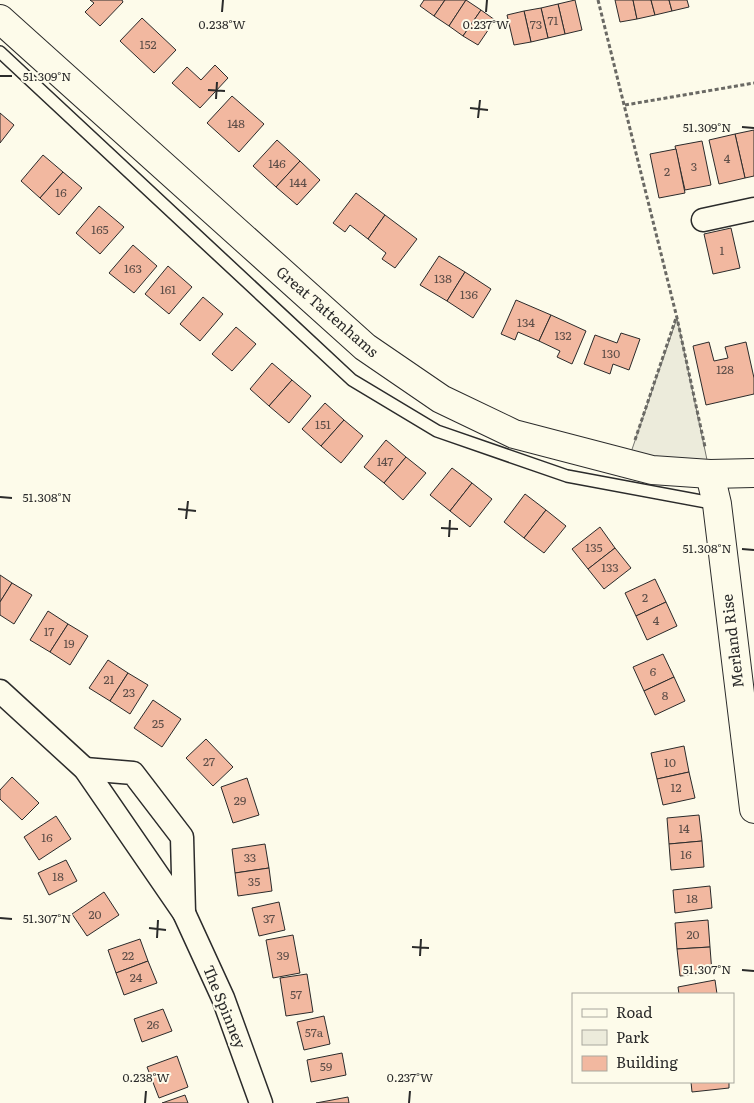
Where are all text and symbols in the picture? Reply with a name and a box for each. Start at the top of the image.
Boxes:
house number: 71 [548,11,559,29]
text: 0.238°W [198,15,246,33]
text: 0.237°W [463,15,509,33]
house number: 73 [530,15,542,33]
house number: 152 [140,35,156,53]
text: 51.309°N [23,67,71,85]
house number: 148 [227,114,245,132]
text: 51.309°N [683,118,731,136]
house number: 4 [724,149,731,167]
house number: 146 [268,154,286,172]
house number: 3 [691,157,697,175]
house number: 2 [664,162,670,180]
house number: 144 [289,173,307,191]
house number: 16 [55,183,67,201]
house number: 165 [91,220,109,238]
house number: 1 [720,241,725,259]
house number: 163 [124,259,142,277]
street label: Great Tattenhams [272,260,384,362]
house number: 138 [434,269,452,287]
house number: 161 [160,280,176,298]
house number: 136 [460,285,478,303]
house number: 134 [517,313,535,331]
house number: 132 [554,326,572,344]
house number: 130 [602,344,620,362]
house number: 128 [716,360,734,378]
house number: 151 [315,415,331,433]
house number: 147 [377,452,393,470]
text: 51.308°N [23,488,72,506]
house number: 135 [585,538,603,556]
text: 51.308°N [683,539,732,557]
house number: 133 [601,558,619,576]
house number: 2 [642,588,648,606]
street label: Merland Rise [714,593,749,690]
house number: 4 [653,611,660,629]
house number: 17 [44,622,54,640]
house number: 19 [63,634,75,652]
house number: 6 [650,662,657,680]
house number: 21 [104,670,115,688]
house number: 23 [123,683,135,701]
house number: 8 [662,686,669,704]
house number: 25 [152,714,164,732]
house number: 27 [203,752,215,770]
house number: 10 [664,753,676,771]
house number: 12 [671,778,681,796]
house number: 29 [234,791,246,809]
house number: 14 [678,819,690,837]
house number: 16 [41,828,53,846]
house number: 16 [680,845,692,863]
house number: 33 [244,848,256,866]
house number: 18 [52,867,64,885]
house number: 35 [248,872,260,890]
house number: 18 [686,889,698,907]
house number: 20 [88,905,102,923]
text: 51.307°N [23,909,71,927]
house number: 37 [263,909,275,927]
house number: 20 [686,925,700,943]
house number: 22 [122,946,134,964]
house number: 39 [277,946,289,964]
text: 51.307°N [683,960,731,978]
street label: The Spinney [198,961,253,1052]
house number: 24 [130,968,143,986]
house number: 57 [290,985,302,1003]
legend [572,993,734,1083]
text: Road [616,1000,652,1023]
house number: 26 [147,1015,160,1033]
house number: 57a [305,1023,324,1041]
text: Park [616,1025,650,1048]
text: Building [616,1050,678,1073]
house number: 59 [320,1057,332,1075]
text: 0.238°W [122,1068,170,1086]
text: 0.237°W [387,1068,433,1086]

